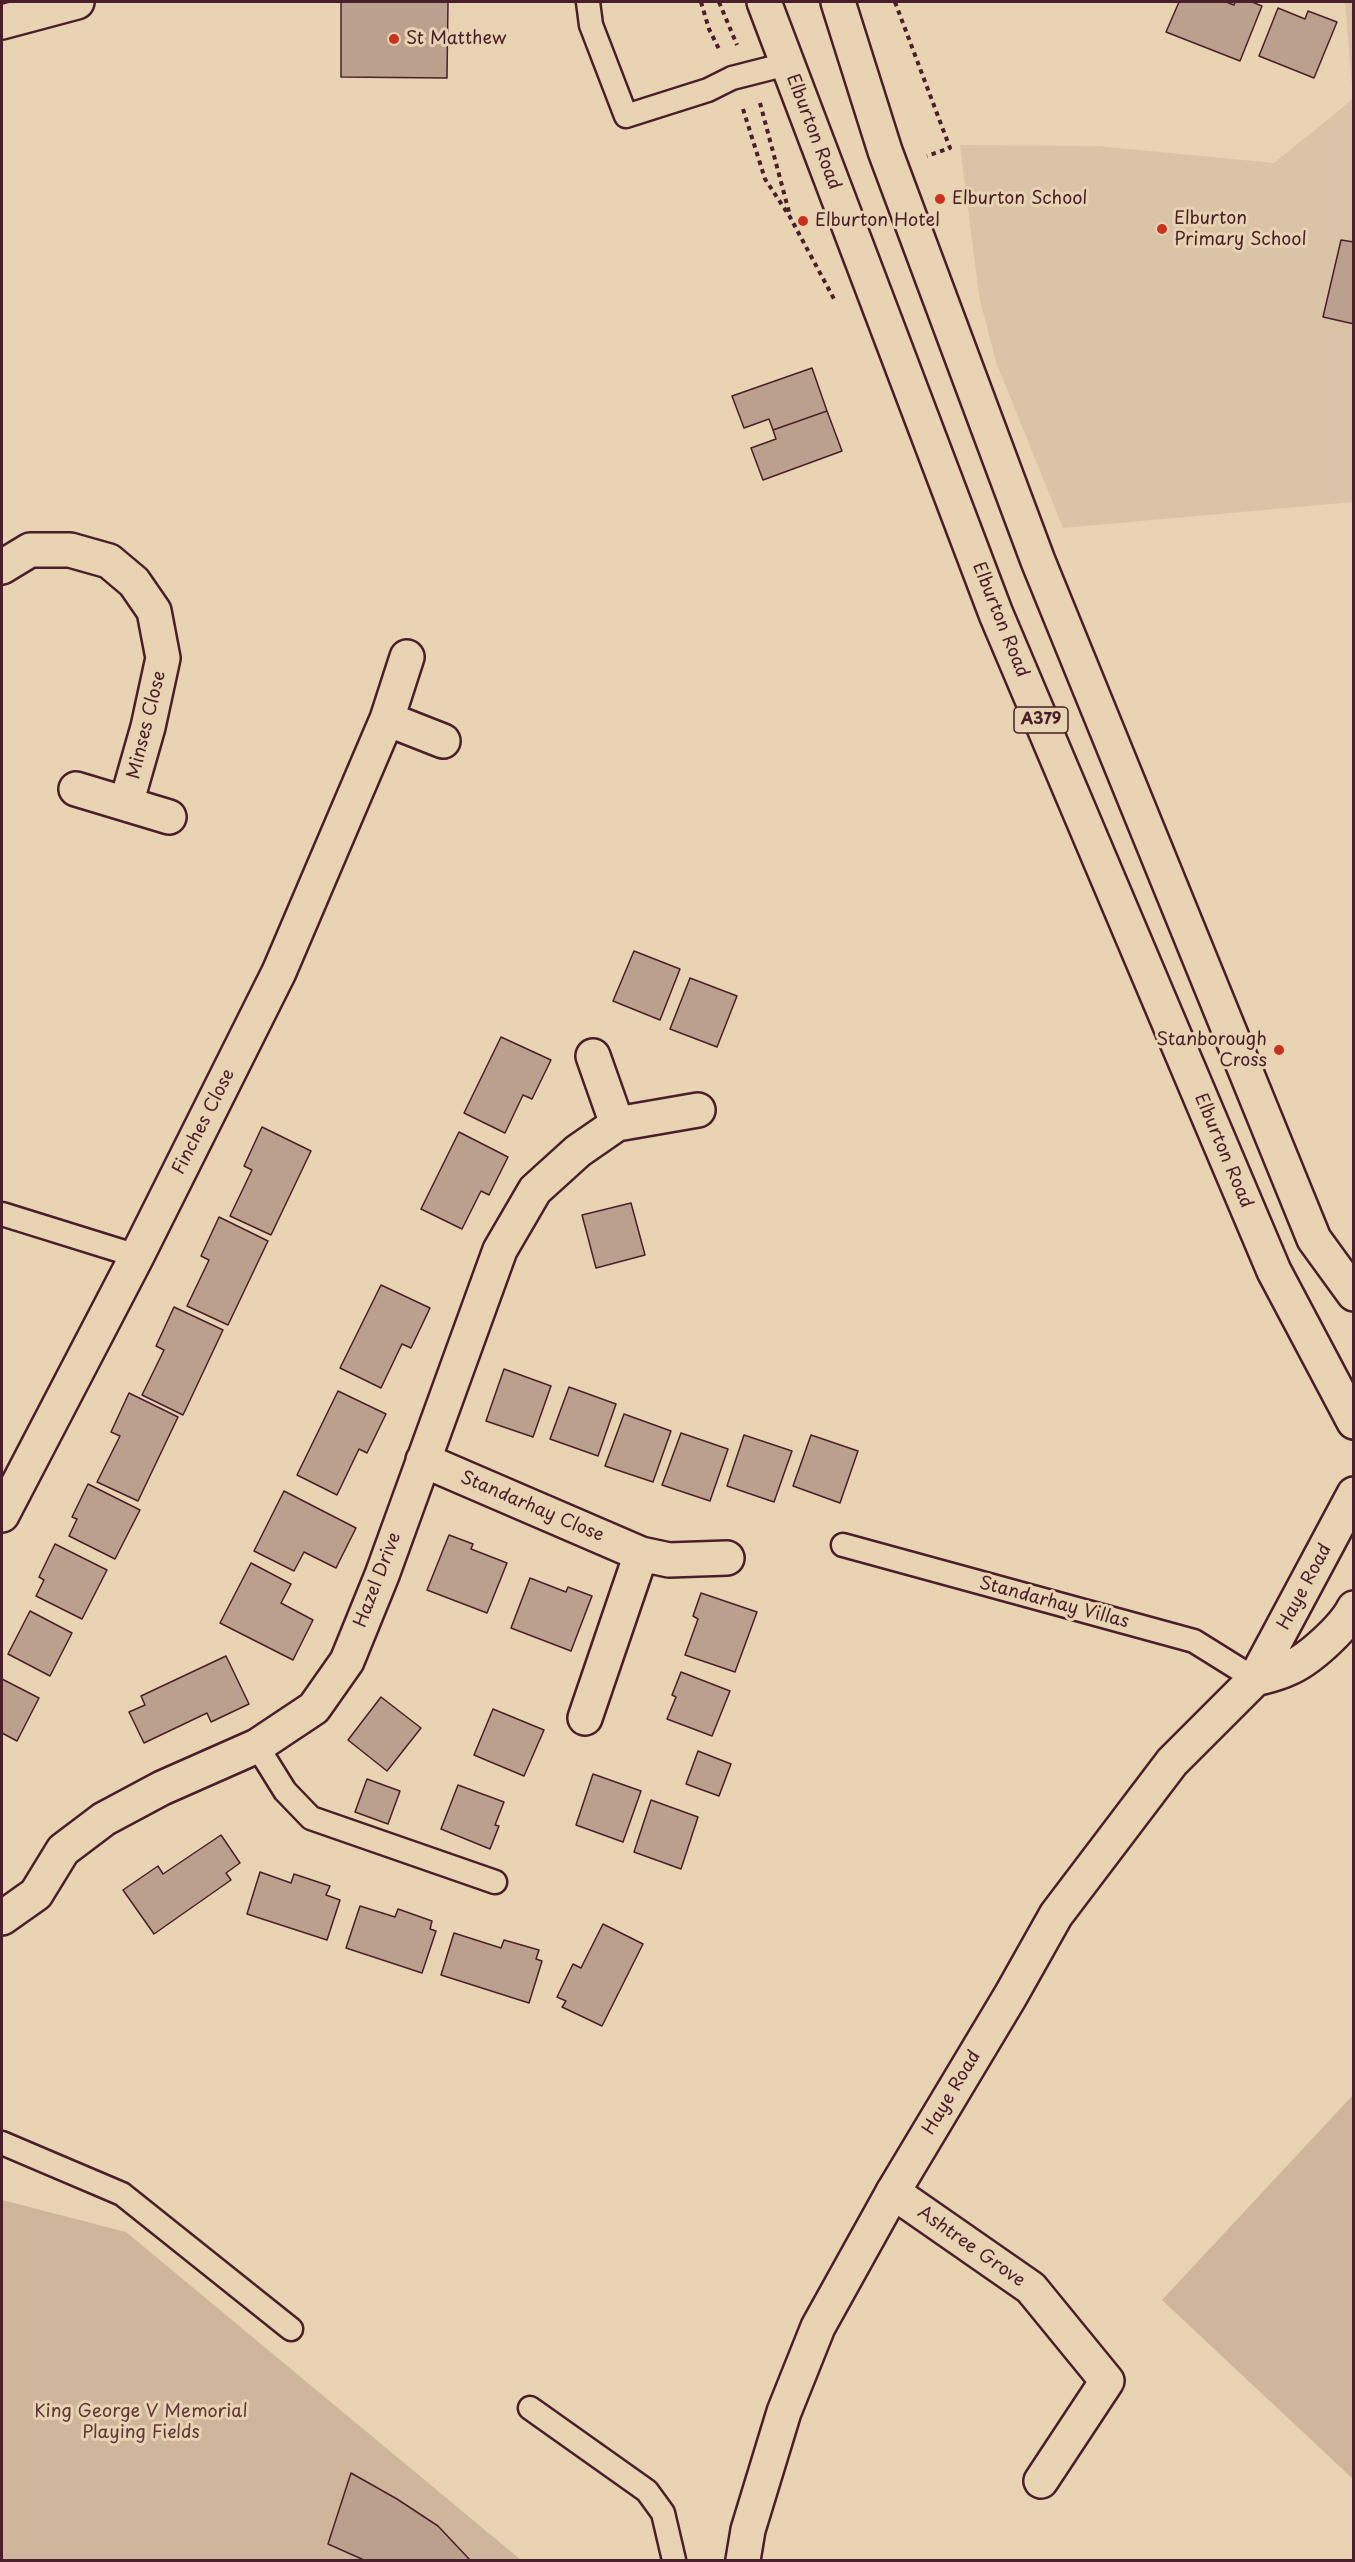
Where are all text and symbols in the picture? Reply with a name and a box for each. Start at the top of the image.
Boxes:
place label: St Matthew [406,28,507,50]
marker: St Matthew [387,32,401,46]
street label: Elburton Road [781,71,845,193]
place label: Elburton School [952,188,1087,210]
marker: Elburton School [933,192,947,206]
place label: Elburton Primary School [1174,208,1307,250]
place label: Elburton Hotel [815,210,940,232]
marker: Elburton Hotel [796,214,810,228]
marker: Elburton Primary School [1155,222,1169,236]
street label: Elburton Road [967,559,1033,681]
street label: Minses Close [123,669,171,781]
road number: A379 [1014,707,1068,733]
place label: Stanborough Cross [1156,1029,1267,1072]
marker: Stanborough Cross [1272,1043,1286,1057]
street label: Finches Close [168,1066,240,1178]
street label: Elburton Road [1189,1090,1257,1212]
street label: Standarhay Close [457,1467,607,1547]
street label: Hazel Drive [350,1529,406,1631]
street label: Haye Road [1273,1540,1337,1634]
street label: Standarhay Villas [977,1573,1131,1633]
street label: Haye Road [918,2047,986,2139]
street label: Ashtree Grove [913,2202,1029,2292]
park label: King George V Memorial Playing Fields [34,2401,248,2444]

